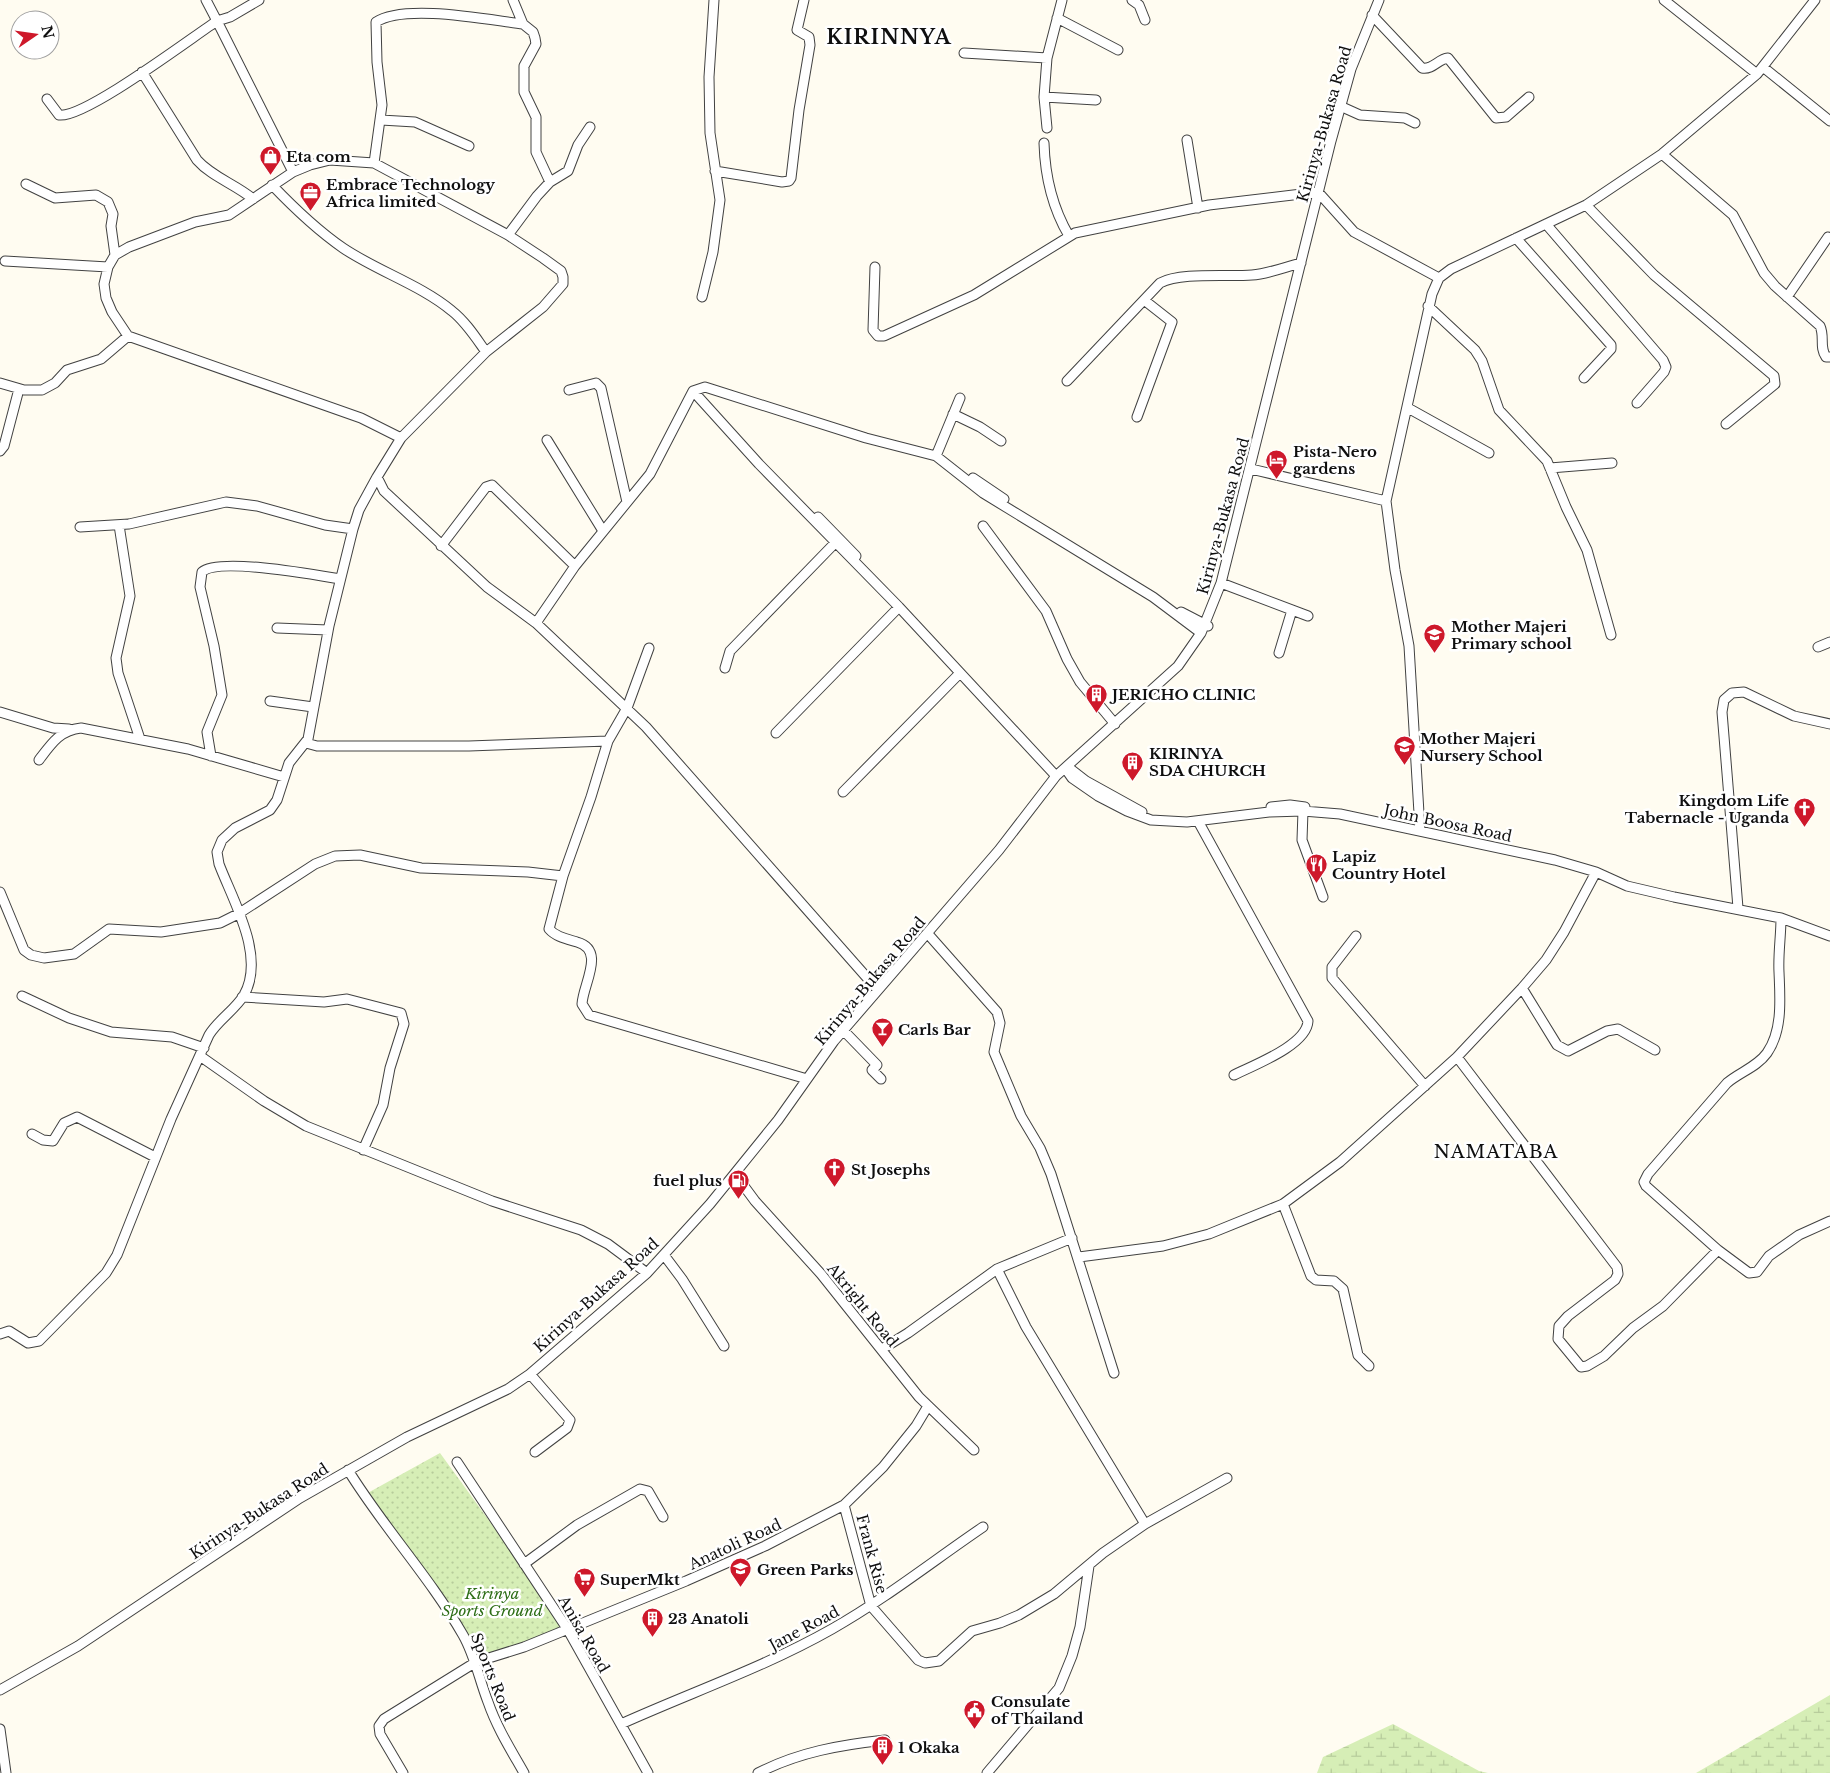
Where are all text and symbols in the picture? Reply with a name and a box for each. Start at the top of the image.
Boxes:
north arrow [10,10,60,60]
text: N [37,24,58,41]
district label: KIRINNYA [826,25,952,49]
street label: Kirinya-Bukasa Road [1293,44,1355,204]
shop icon: Eta com [258,144,282,175]
place label: Eta com [286,147,351,166]
place label: Embrace Technology Africa limited [325,175,495,211]
office icon: Embrace Technology Africa limited [298,181,322,212]
street label: Kirinya-Bukasa Road [1193,435,1253,597]
place label: Pista-Nero gardens [1293,442,1377,478]
hotel icon: Pista-Nero gardens [1265,448,1289,479]
place label: Mother Majeri Primary school [1451,617,1573,653]
school or university icon: Mother Majeri Primary school [1423,623,1447,654]
building icon: JERICHO CLINIC [1084,682,1108,713]
place label: JERICHO CLINIC [1109,685,1255,704]
place label: Mother Majeri Nursery School [1420,729,1543,765]
school or university icon: Mother Majeri Nursery School [1392,735,1416,766]
place label: KIRINYA SDA CHURCH [1149,744,1266,780]
building icon: KIRINYA SDA CHURCH [1121,750,1145,781]
place label: Kingdom Life Tabernacle - Uganda [1625,791,1789,827]
church icon: Kingdom Life Tabernacle - Uganda [1793,797,1817,828]
street label: John Boosa Road [1380,800,1514,846]
place label: Lapiz Country Hotel [1332,847,1446,883]
restaurant icon: Lapiz Country Hotel [1304,853,1328,884]
street label: Kirinya-Bukasa Road [811,913,929,1049]
bar icon: Carls Bar [870,1017,894,1048]
place label: Carls Bar [898,1020,971,1039]
district label: NAMATABA [1434,1141,1558,1163]
church icon: St Josephs [823,1157,847,1188]
place label: St Josephs [851,1160,930,1179]
fuel station icon: fuel plus [726,1168,750,1199]
place label: fuel plus [653,1171,722,1190]
street label: Kirinya-Bukasa Road [530,1234,662,1356]
street label: Akright Road [823,1258,903,1351]
street label: Kirinya-Bukasa Road [186,1459,332,1563]
street label: Frank Rise [852,1512,892,1596]
street label: Anatoli Road [685,1514,784,1574]
school or university icon: Green Parks [729,1557,753,1588]
place label: Green Parks [757,1560,854,1579]
supermarket icon: SuperMkt [572,1567,596,1598]
place label: SuperMkt [600,1570,680,1589]
park label: Kirinya Sports Ground [441,1584,543,1620]
street label: Anisa Road [554,1591,614,1676]
street label: Jane Road [764,1602,842,1655]
building icon: 23 Anatoli [640,1606,664,1637]
place label: 23 Anatoli [668,1609,749,1628]
street label: Sports Road [467,1630,519,1724]
place label: Consulate of Thailand [991,1692,1084,1728]
public building icon: Consulate of Thailand [963,1698,987,1729]
building icon: 1 Okaka [870,1735,894,1766]
place label: 1 Okaka [898,1738,960,1757]

